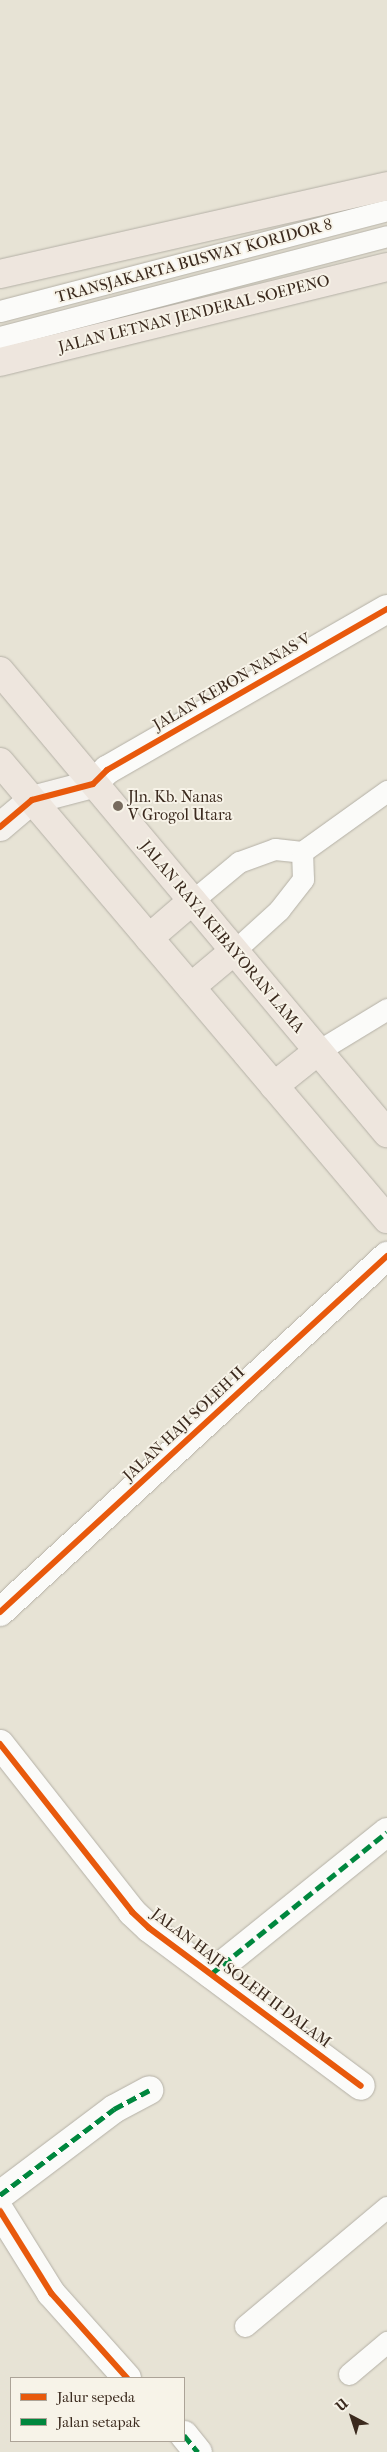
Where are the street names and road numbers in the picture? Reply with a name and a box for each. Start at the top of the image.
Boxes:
street label: TRANSJAKARTA BUSWAY KORIDOR 8 [54,215,334,307]
street label: JALAN LETNAN JENDERAL SOEPENO [56,271,332,357]
street label: JALAN KEBON NANAS V [150,629,314,735]
street label: JALAN RAYA KEBAYORAN LAMA [136,837,308,1037]
street label: JALAN HAJI SOLEH II [119,1363,249,1485]
street label: JALAN HAJI SOLEH II DALAM [147,1904,335,2052]

